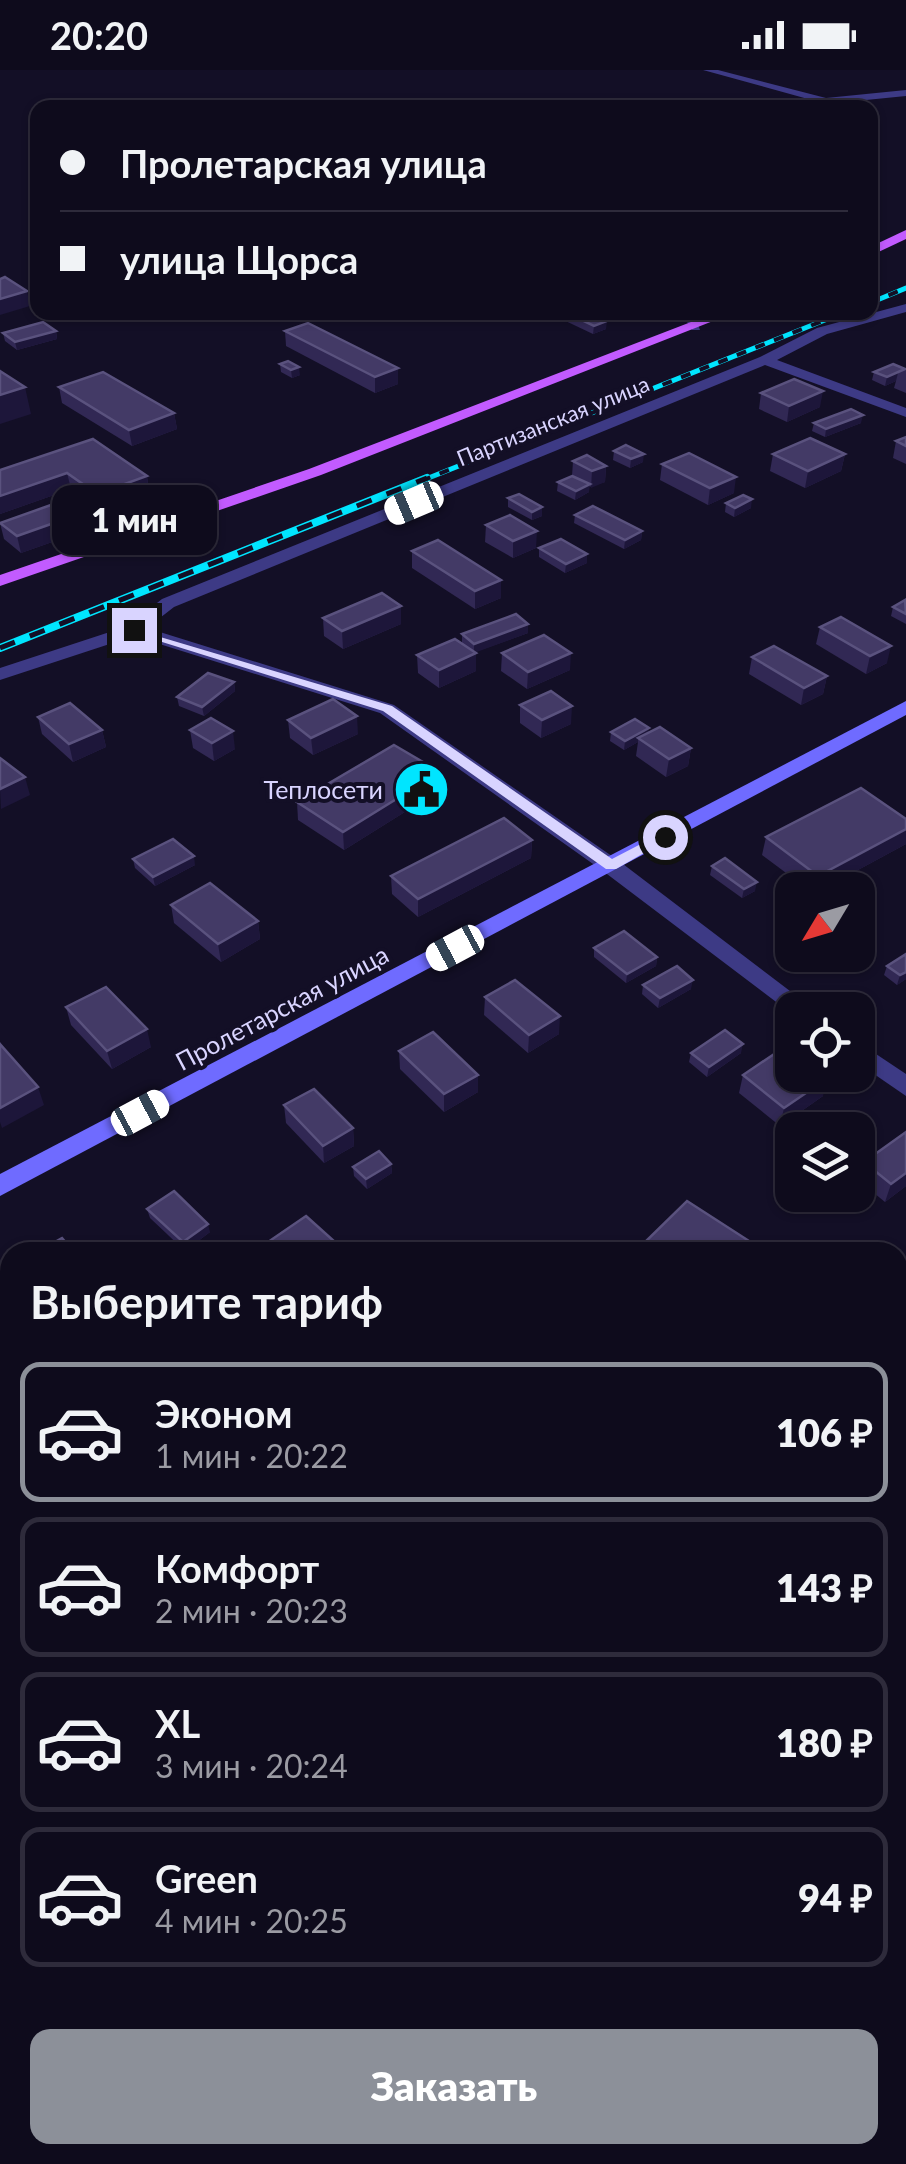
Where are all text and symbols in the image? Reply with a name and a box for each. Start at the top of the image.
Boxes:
text: 20:20 [50,12,148,58]
text: Пролетарская улица [120,140,487,186]
text: улица Щорса [120,236,358,282]
street label: Партизанская улица [453,370,653,471]
car [381,477,447,529]
callout: 1 мин [52,485,216,555]
text: 1 мин [91,500,178,539]
route end [112,608,157,653]
public building icon: Теплосети [392,760,452,820]
place label: Теплосети [263,774,383,804]
route start [643,815,688,860]
north arrow [775,872,875,972]
map controls [775,872,875,1212]
car [421,921,489,975]
street label: Пролетарская улица [170,938,393,1076]
button: locate [775,992,875,1092]
car [106,1086,174,1140]
button: layers [775,1112,875,1212]
text: Выберите тариф [30,1275,383,1329]
icon: car [35,1387,125,1477]
text: Эконом [155,1390,293,1436]
text: 106 ₽ [776,1409,873,1455]
text: 1 мин · 20:22 [155,1436,348,1475]
icon: car [35,1542,125,1632]
text: Комфорт [155,1545,319,1591]
text: 143 ₽ [776,1564,873,1610]
text: 2 мин · 20:23 [155,1591,348,1630]
icon: car [35,1697,125,1787]
text: XL [155,1700,200,1746]
text: 180 ₽ [776,1719,873,1765]
text: 3 мин · 20:24 [155,1746,348,1785]
icon: car [35,1852,125,1942]
text: Green [155,1855,258,1901]
text: 94 ₽ [798,1874,873,1920]
text: 4 мин · 20:25 [155,1901,348,1940]
button: Заказать [30,2029,878,2144]

